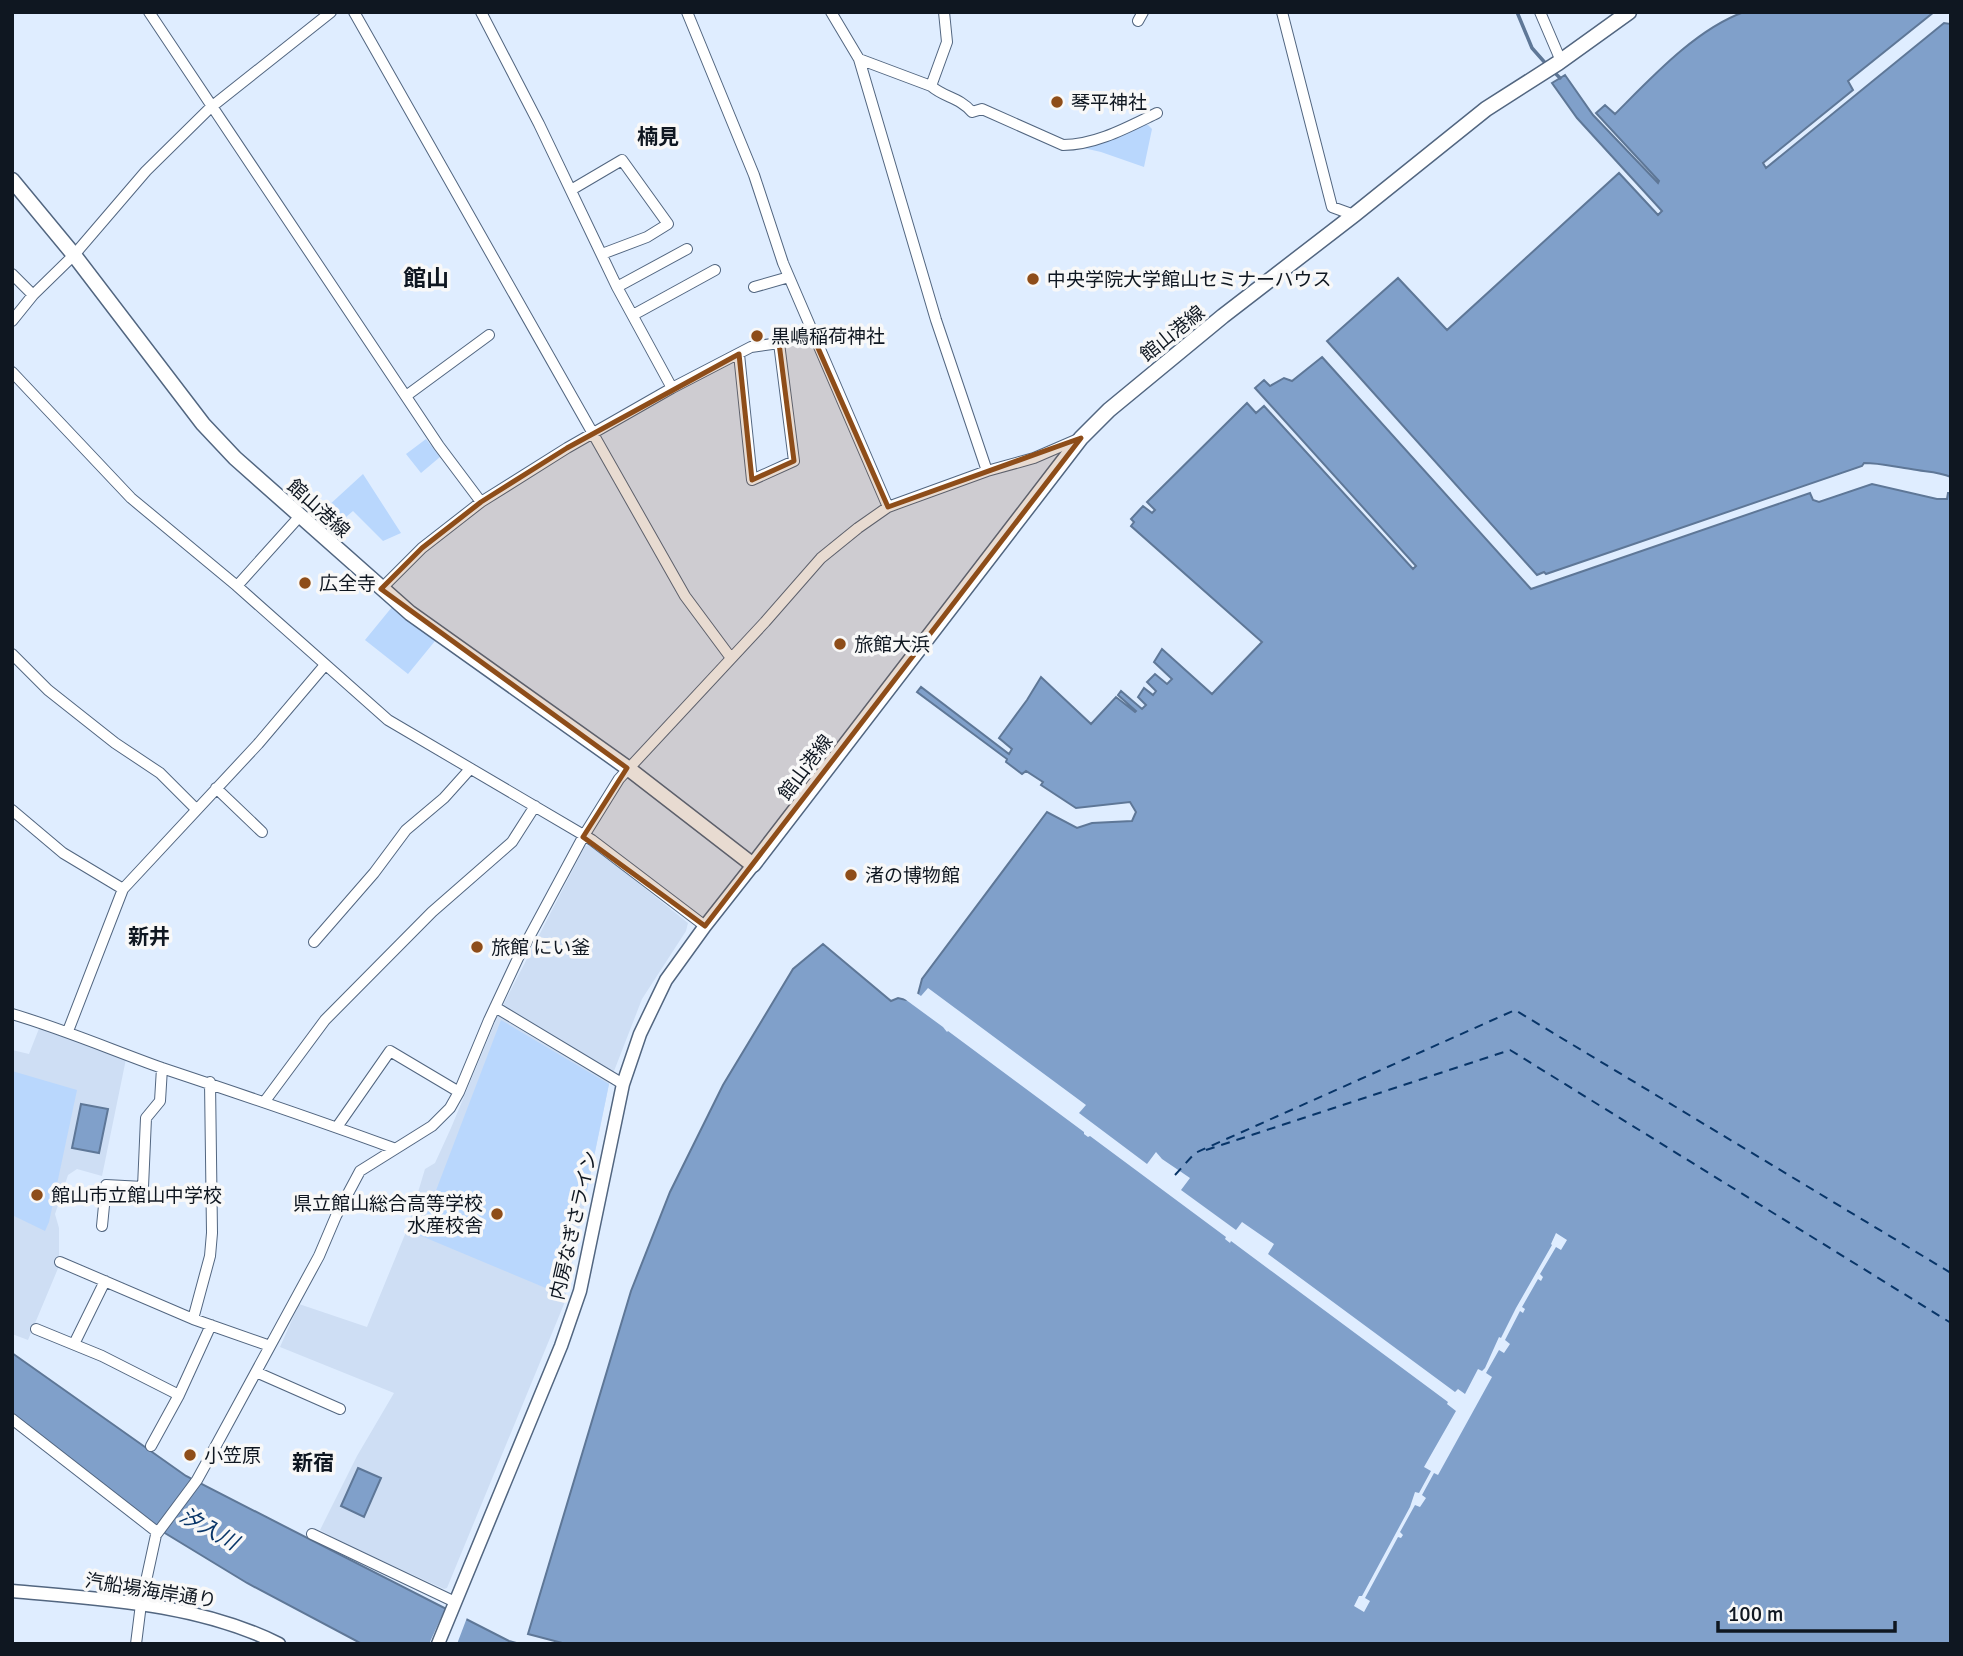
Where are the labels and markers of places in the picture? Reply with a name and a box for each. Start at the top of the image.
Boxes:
place label: 琴平神社 [1071,91,1147,115]
marker: 琴平神社 [1049,94,1065,110]
place label: 中央学院大学館山セミナーハウス [1047,268,1332,292]
marker: 中央学院大学館山セミナーハウス [1025,271,1041,287]
place label: 黒嶋稲荷神社 [771,325,885,349]
marker: 黒嶋稲荷神社 [749,328,765,344]
place label: 広全寺 [319,572,376,596]
marker: 広全寺 [297,575,313,591]
place label: 旅館大浜 [854,633,930,657]
marker: 旅館大浜 [832,636,848,652]
place label: 渚の博物館 [865,864,960,888]
marker: 渚の博物館 [843,867,859,883]
place label: 旅館 にい釜 [491,936,590,960]
marker: 旅館 にい釜 [469,939,485,955]
place label: 館山市立館山中学校 [51,1184,222,1208]
marker: 館山市立館山中学校 [29,1187,45,1203]
place label: 県立館山総合高等学校 水産校舎 [293,1192,483,1238]
marker: 県立館山総合高等学校 水産校舎 [489,1206,505,1222]
place label: 小笠原 [204,1444,261,1468]
marker: 小笠原 [182,1447,198,1463]

